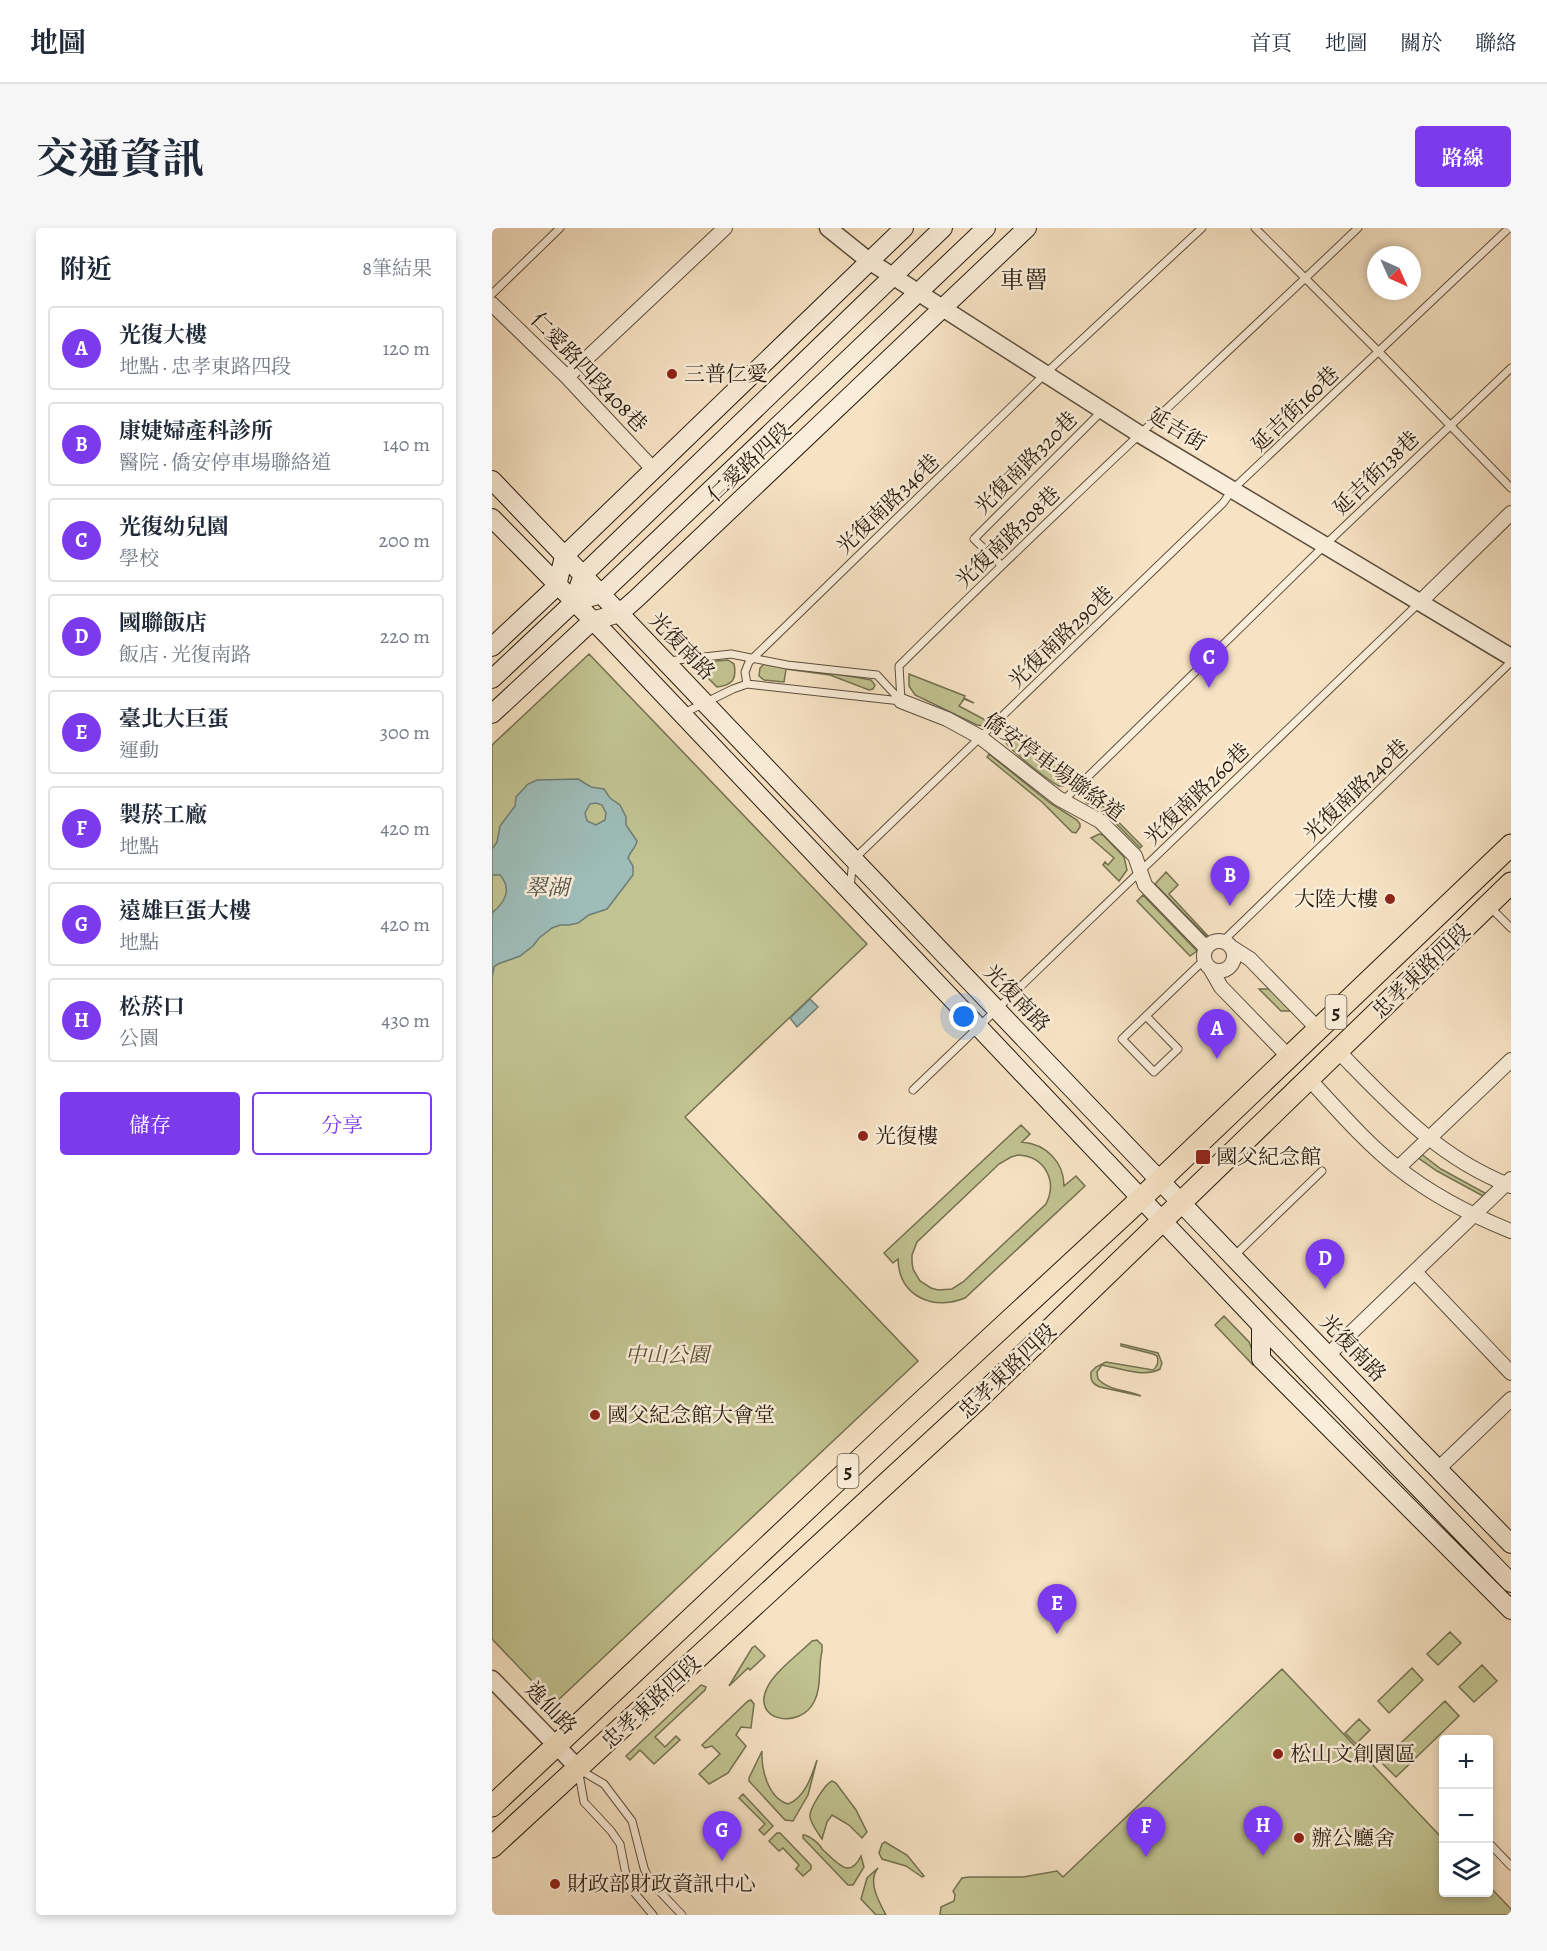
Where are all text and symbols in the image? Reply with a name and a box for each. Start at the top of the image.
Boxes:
text: 地圖 [30,24,86,62]
text: 首頁 [1250,29,1292,57]
text: 地圖 [1325,29,1367,57]
text: 關於 [1400,29,1442,57]
text: 聯絡 [1475,29,1517,57]
button: 路線 [1415,126,1511,187]
text: 交通資訊 [36,130,204,187]
north arrow [1367,246,1421,300]
text: 附近 [60,252,112,287]
text: 8筆結果 [362,255,432,282]
district label: 車罾 [1000,264,1048,296]
street label: 仁愛路四段408巷 [524,306,654,438]
text: 光復大樓 [119,320,207,350]
text: A [75,335,88,362]
text: 120 m [382,335,430,362]
text: 地點 · 忠孝東路四段 [119,353,291,380]
place label: 三普仁愛 [684,360,768,388]
street label: 延吉街160巷 [1245,360,1345,458]
marker: 三普仁愛 [665,367,679,381]
street label: 延吉街 [1143,401,1211,457]
street label: 光復南路320巷 [968,405,1084,521]
text: 康婕婦產科診所 [119,416,273,446]
street label: 仁愛路四段 [701,416,797,508]
street label: 延吉街138巷 [1327,425,1425,521]
text: B [75,431,88,458]
text: 140 m [383,431,430,458]
street label: 光復南路346巷 [830,448,946,560]
text: 醫院 · 僑安停車場聯絡道 [119,449,331,476]
street label: 光復南路308巷 [950,480,1066,594]
text: 光復幼兒園 [119,512,229,542]
text: C [75,527,88,554]
text: 200 m [379,527,430,554]
text: 學校 [119,545,159,572]
street label: 光復南路290巷 [1002,580,1120,694]
street label: 光復南路 [643,606,721,686]
text: 國聯飯店 [119,608,207,638]
text: D [75,623,88,650]
text: 220 m [380,623,430,650]
pin: C [1190,638,1228,688]
text: 飯店 · 光復南路 [119,641,251,668]
text: 臺北大巨蛋 [119,704,229,734]
street label: 僑安停車場聯絡道 [978,706,1130,828]
text: E [76,719,87,746]
text: 300 m [380,719,430,746]
street label: 光復南路240巷 [1297,733,1415,847]
text: 運動 [119,737,159,764]
street label: 光復南路260巷 [1138,737,1256,851]
text: 製菸工廠 [119,800,207,830]
text: F [76,815,87,842]
text: 420 m [380,815,430,842]
text: 地點 [119,833,159,860]
pin: B [1210,856,1250,906]
water label: 翠湖 [525,873,573,903]
place label: 大陸大樓 [1294,885,1378,913]
marker: 大陸大樓 [1383,892,1397,906]
text: 遠雄巨蛋大樓 [119,896,251,926]
text: G [75,911,88,938]
text: 420 m [380,911,430,938]
street label: 忠孝東路四段 [1366,917,1476,1025]
text: 地點 [119,929,159,956]
street label: 光復南路 [978,958,1056,1038]
text: 松菸口 [119,992,185,1022]
road number: 5 [1326,995,1346,1029]
your location [949,1002,978,1031]
text: H [74,1007,89,1034]
text: 430 m [381,1007,430,1034]
pin: A [1198,1010,1236,1059]
text: 公園 [119,1025,159,1052]
button: 儲存 [60,1092,240,1155]
button: 分享 [252,1092,432,1155]
place label: 光復樓 [875,1122,938,1150]
marker: 光復樓 [856,1129,870,1143]
place label: 國父紀念館 [1216,1143,1321,1171]
marker: 國父紀念館 [1194,1148,1212,1166]
pin: D [1306,1240,1344,1289]
street label: 光復南路 [1314,1308,1392,1388]
street label: 忠孝東路四段 [952,1317,1062,1425]
park label: 中山公園 [625,1341,712,1369]
place label: 國父紀念館大會堂 [607,1401,775,1429]
marker: 國父紀念館大會堂 [588,1408,602,1422]
road number: 5 [838,1454,858,1488]
pin: E [1038,1584,1076,1634]
street label: 忠孝東路四段 [595,1649,707,1755]
street label: 逸仙路 [519,1676,583,1740]
map controls [1439,1735,1493,1897]
button: + [1439,1735,1493,1789]
place label: 松山文創園區 [1290,1740,1416,1768]
marker: 松山文創園區 [1271,1747,1285,1761]
button: − [1439,1789,1493,1843]
pin: H [1244,1806,1282,1856]
pin: F [1126,1808,1166,1857]
pin: G [702,1812,742,1861]
place label: 辦公廳舍 [1311,1824,1395,1852]
marker: 辦公廳舍 [1292,1831,1306,1845]
button: layers [1439,1843,1493,1897]
place label: 財政部財政資訊中心 [567,1870,756,1898]
marker: 財政部財政資訊中心 [548,1877,562,1891]

